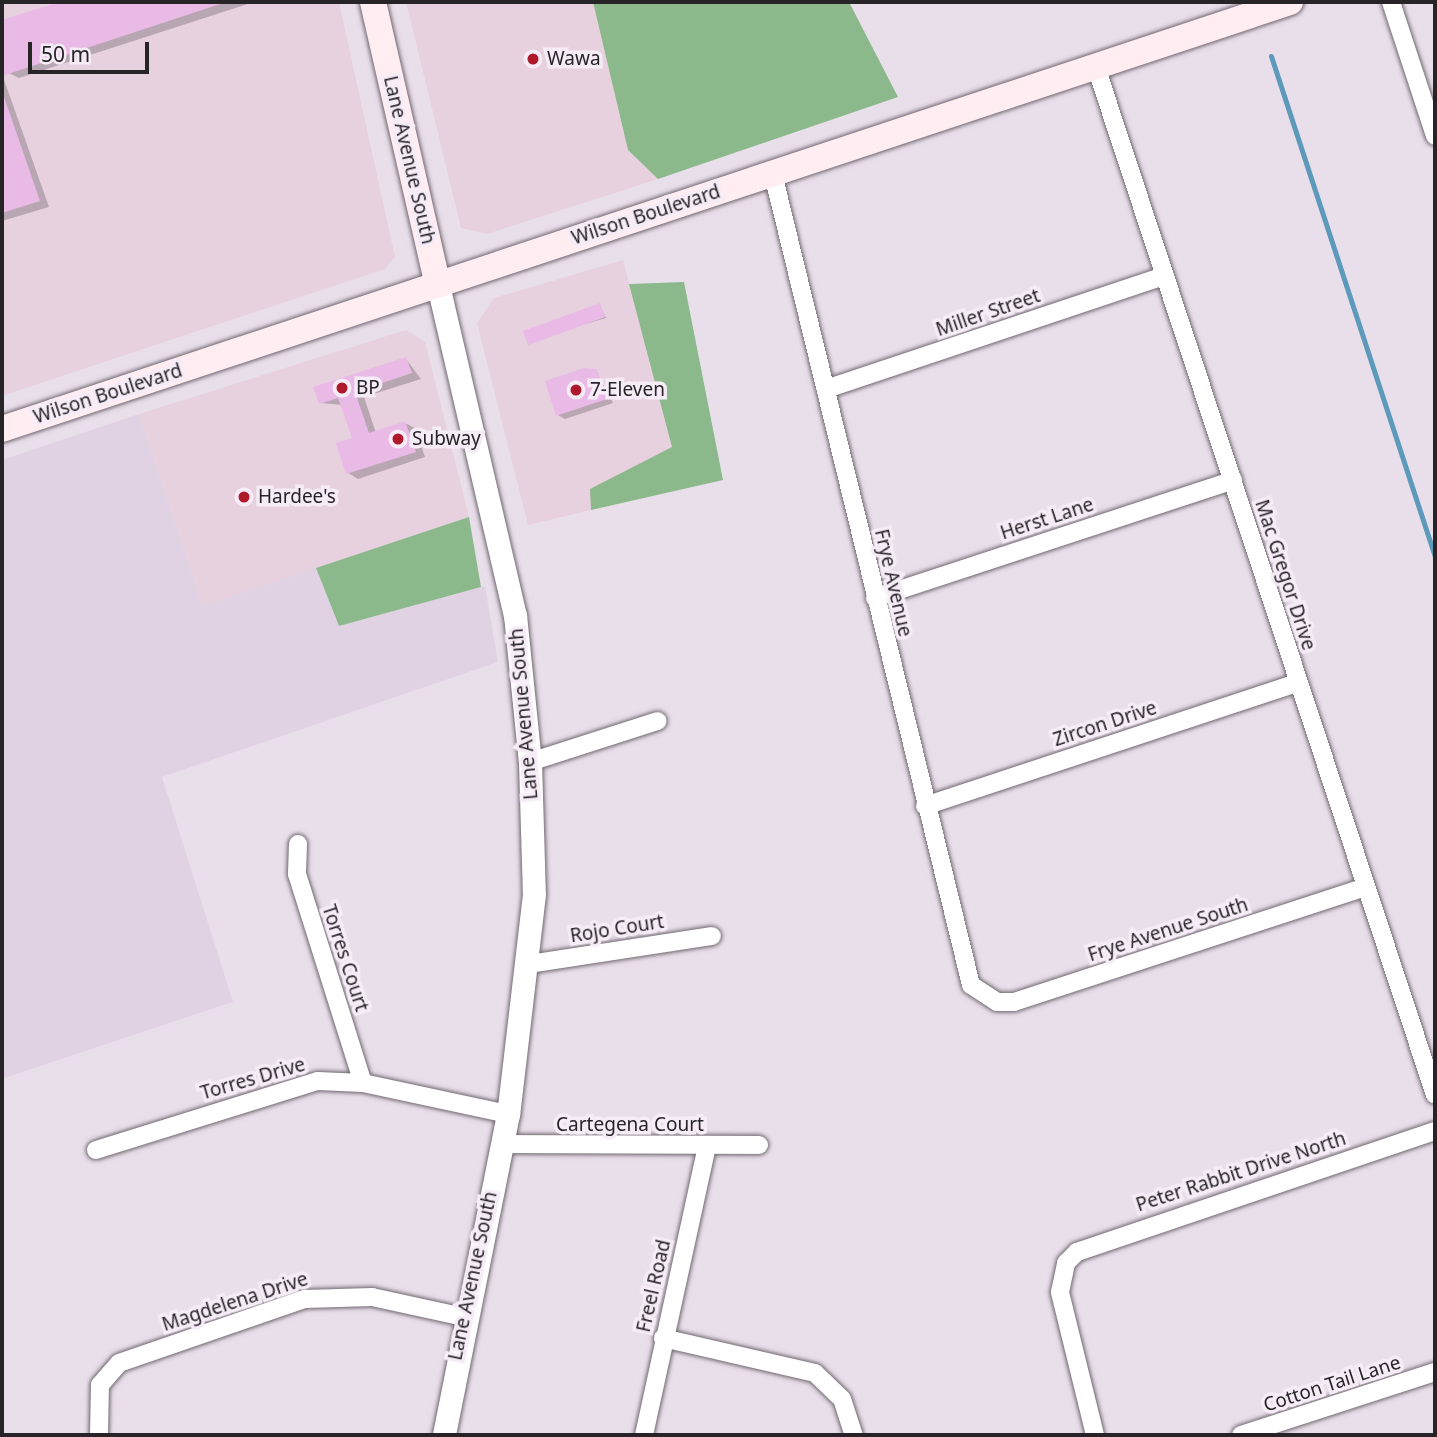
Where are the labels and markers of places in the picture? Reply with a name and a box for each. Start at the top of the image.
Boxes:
place label: Wawa [547,48,601,70]
marker: Wawa [525,51,541,67]
place label: BP [356,377,380,399]
place label: 7-Eleven [590,379,665,401]
marker: BP [334,380,350,396]
marker: 7-Eleven [568,382,584,398]
place label: Subway [412,428,481,450]
marker: Subway [390,431,406,447]
place label: Hardee's [258,486,336,508]
marker: Hardee's [236,489,252,505]

